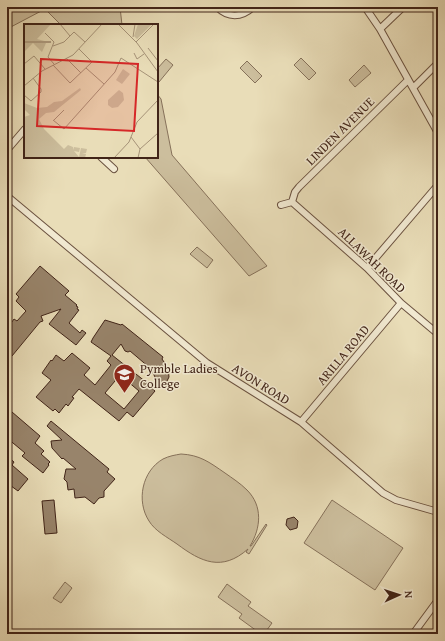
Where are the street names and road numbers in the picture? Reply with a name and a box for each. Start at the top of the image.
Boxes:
street label: LINDEN AVENUE [301,92,379,170]
street label: ALLAWAH ROAD [334,223,410,297]
street label: ARILLA ROAD [312,321,374,389]
street label: AVON ROAD [228,359,294,409]

